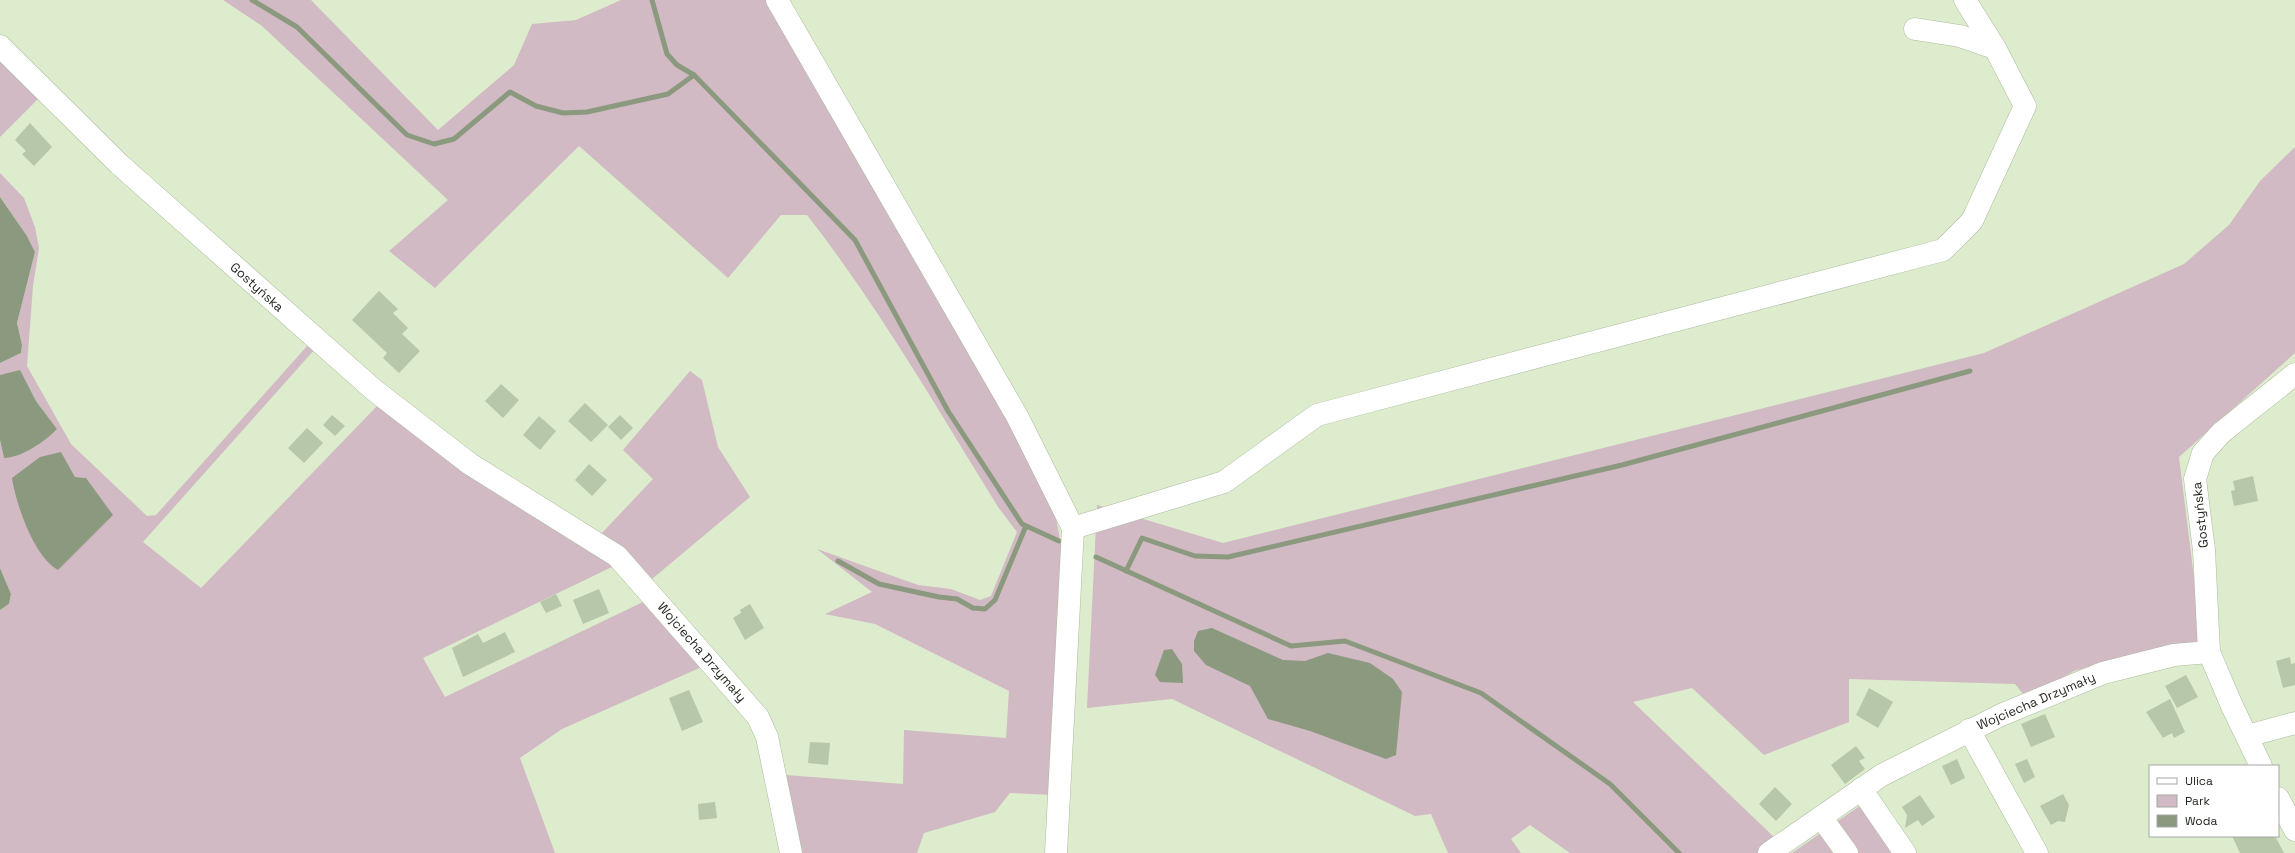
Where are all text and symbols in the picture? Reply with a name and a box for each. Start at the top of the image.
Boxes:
street label: Gostyńska [227,258,288,316]
street label: Gostyńska [2188,481,2212,549]
street label: Wojciecha Drzymały [654,598,750,706]
street label: Wojciecha Drzymały [1974,668,2098,734]
legend [2149,765,2279,837]
text: Ulica [2185,773,2213,789]
text: Park [2185,793,2210,809]
text: Woda [2185,813,2217,829]

